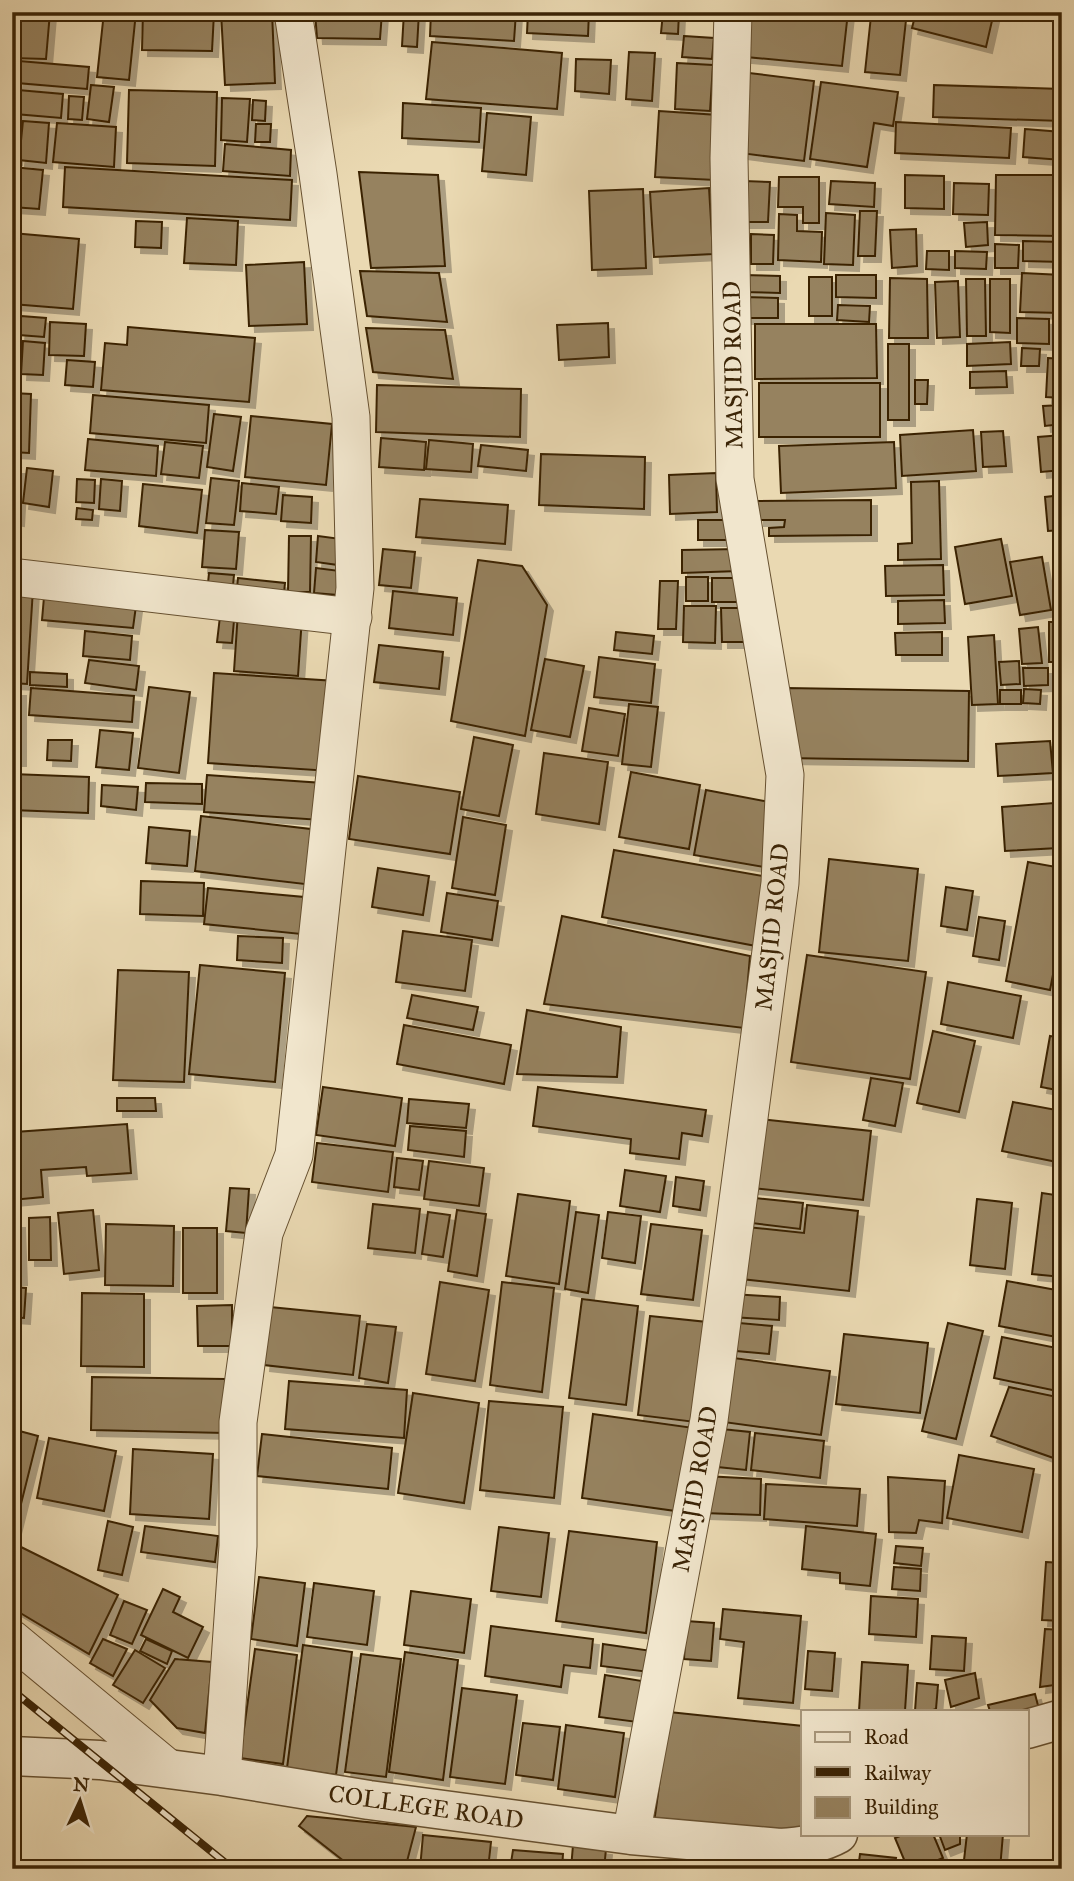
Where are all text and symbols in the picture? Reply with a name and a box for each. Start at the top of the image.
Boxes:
street label: MASJID ROAD [717,281,749,449]
street label: MASJID ROAD [748,842,796,1012]
street label: MASJID ROAD [666,1404,724,1574]
legend [801,1710,1028,1836]
text: Road [864,1724,909,1750]
text: Railway [864,1760,932,1786]
north arrow [46,1766,116,1836]
text: N [72,1773,90,1797]
street label: COLLEGE ROAD [327,1778,525,1836]
text: Building [864,1794,938,1820]

